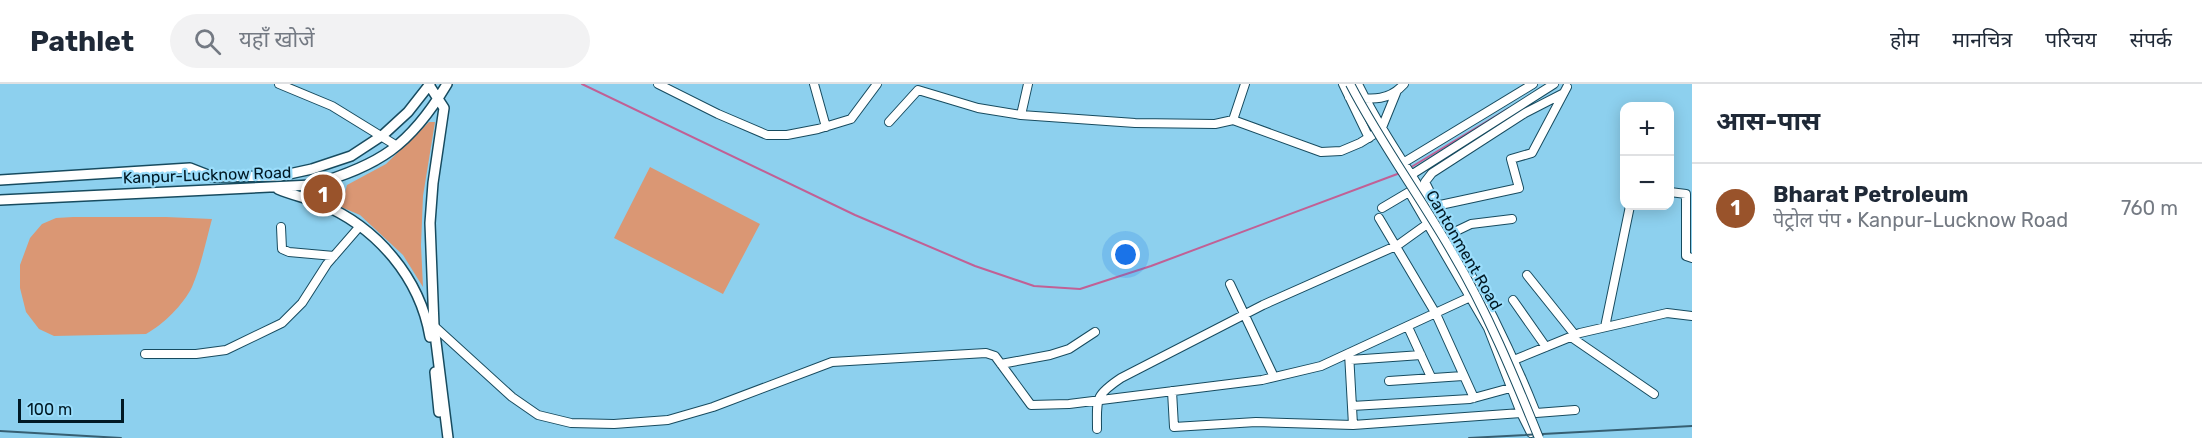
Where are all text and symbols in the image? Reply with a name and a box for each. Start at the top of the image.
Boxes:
search box [170,14,590,68]
text: Pathlet [30,25,134,58]
icon: search [191,25,224,58]
text: यहाँ खोजें [239,26,315,53]
text: होम [1890,27,1919,52]
text: मानचित्र [1952,27,2012,52]
text: परिचय [2045,27,2097,52]
text: संपर्क [2130,27,2172,52]
map controls [1620,102,1674,210]
button: + [1620,102,1674,156]
text: आस-पास [1716,106,1820,137]
button: − [1620,156,1674,210]
street label: Kanpur-Lucknow Road [122,163,292,187]
pin: 1 [304,172,342,216]
text: Bharat Petroleum [1773,181,1968,208]
street label: Cantonment Road [1422,187,1506,313]
text: 1 [1731,196,1740,220]
text: 760 m [2121,196,2178,220]
text: पेट्रोल पंप · Kanpur-Lucknow Road [1773,208,2068,232]
your location [1111,240,1140,269]
scale bar [18,396,124,424]
text: 100 m [27,400,72,419]

